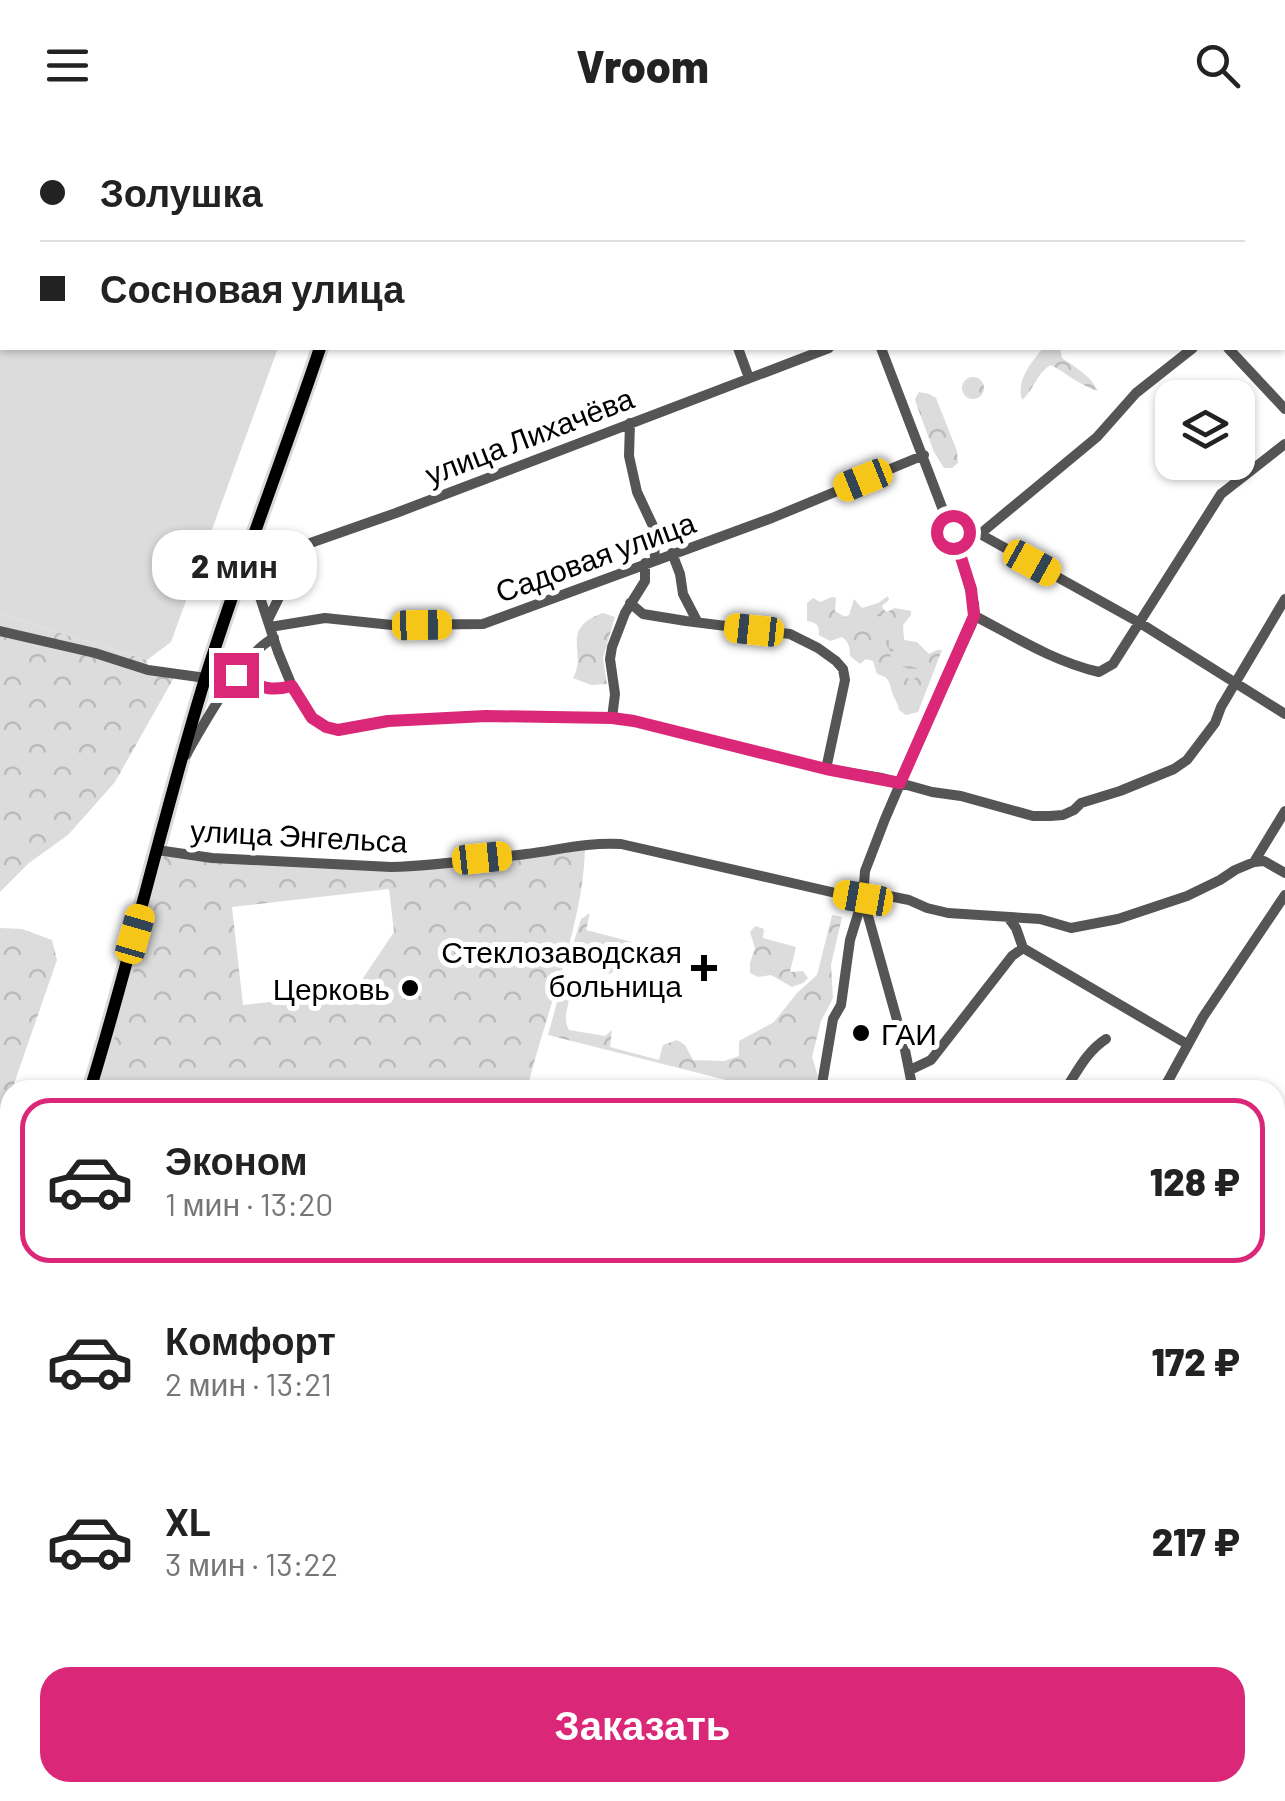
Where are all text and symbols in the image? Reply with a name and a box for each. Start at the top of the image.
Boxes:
icon: menu [40,38,95,93]
text: Vroom [576,38,709,92]
icon: search [1190,38,1245,93]
text: Золушка [100,169,263,215]
text: Сосновая улица [100,265,404,311]
street label: улица Лихачёва [420,379,639,491]
map controls [1155,380,1255,480]
button: layers [1155,380,1255,480]
car [830,455,896,505]
street label: Садовая улица [490,503,700,609]
route start [931,510,976,555]
callout: 2 мин [154,530,318,600]
car [998,535,1066,591]
text: 2 мин [191,546,278,584]
car [392,609,452,641]
car [723,612,785,648]
route end [214,653,259,698]
street label: улица Энгельса [190,811,409,859]
car [451,840,513,876]
car [831,878,895,918]
car [112,901,158,967]
place label: Стеклозаводская больница [441,933,682,1003]
marker: Стеклозаводская больница [691,955,717,981]
place label: Церковь [273,970,390,1006]
marker: Церковь [399,977,421,999]
place label: ГАИ [881,1015,937,1051]
marker: ГАИ [850,1022,872,1044]
icon: car [45,1136,135,1226]
text: Эконом [165,1137,308,1183]
text: 128 ₽ [1150,1158,1240,1204]
text: 1 мин · 13:20 [165,1184,333,1222]
icon: car [45,1316,135,1406]
text: Комфорт [165,1317,336,1363]
text: 172 ₽ [1152,1338,1240,1384]
text: 2 мин · 13:21 [165,1364,332,1402]
icon: car [45,1496,135,1586]
text: XL [165,1498,211,1544]
text: 217 ₽ [1152,1518,1240,1564]
text: 3 мин · 13:22 [165,1544,338,1582]
button: Заказать [40,1667,1245,1782]

